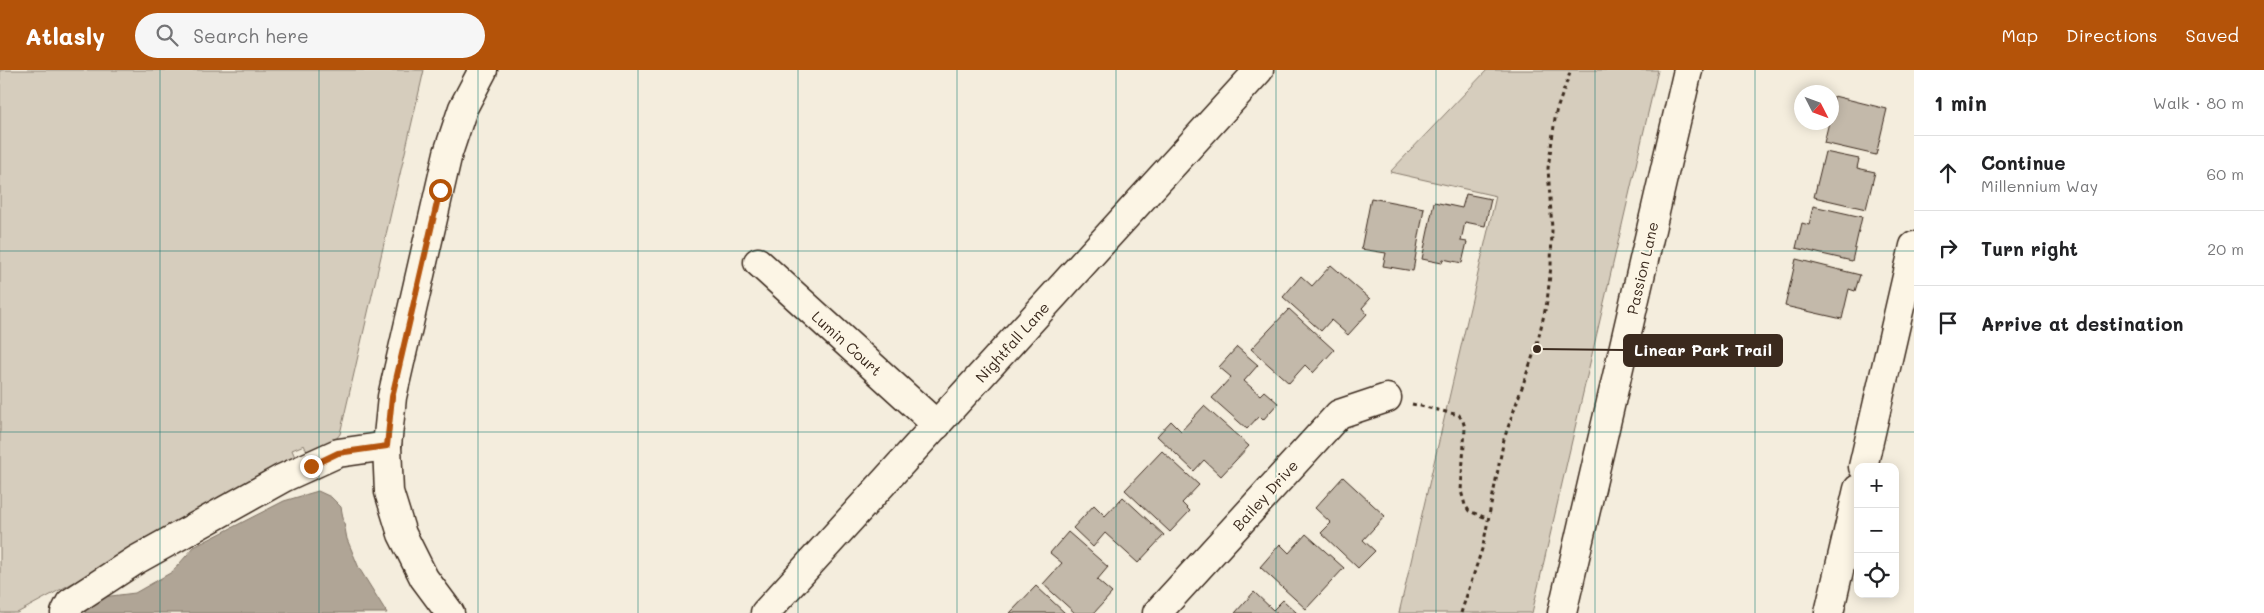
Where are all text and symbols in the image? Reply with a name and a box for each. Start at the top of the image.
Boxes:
search box [135,13,485,58]
text: Atlasly [25,20,105,51]
icon: search [153,21,181,49]
text: Search here [193,23,309,48]
text: Map [2001,23,2038,47]
text: Directions [2066,23,2158,47]
text: Saved [2186,23,2239,47]
north arrow [1794,85,1839,130]
text: 1 min [1934,89,1987,116]
text: Walk · 80 m [2153,92,2244,113]
text: Continue [1981,150,2066,175]
icon: ahead [1934,159,1962,187]
text: 60 m [2207,163,2244,184]
text: Millennium Way [1981,175,2098,196]
route start [429,179,452,202]
street label: Passion Lane [1622,220,1662,316]
icon: right [1934,234,1962,262]
text: Turn right [1981,236,2078,261]
text: 20 m [2207,238,2244,259]
street label: Nightfall Lane [971,297,1053,387]
street label: Lumin Court [808,306,886,380]
icon: arrive [1934,309,1962,337]
text: Arrive at destination [1981,311,2184,336]
callout: Linear Park Trail [1624,335,1782,366]
text: Linear Park Trail [1634,339,1772,360]
route end [300,455,323,478]
street label: Bailey Drive [1228,455,1302,535]
map controls [1854,463,1899,598]
button: + [1854,463,1899,508]
button: − [1854,508,1899,553]
button: locate [1854,553,1899,598]

